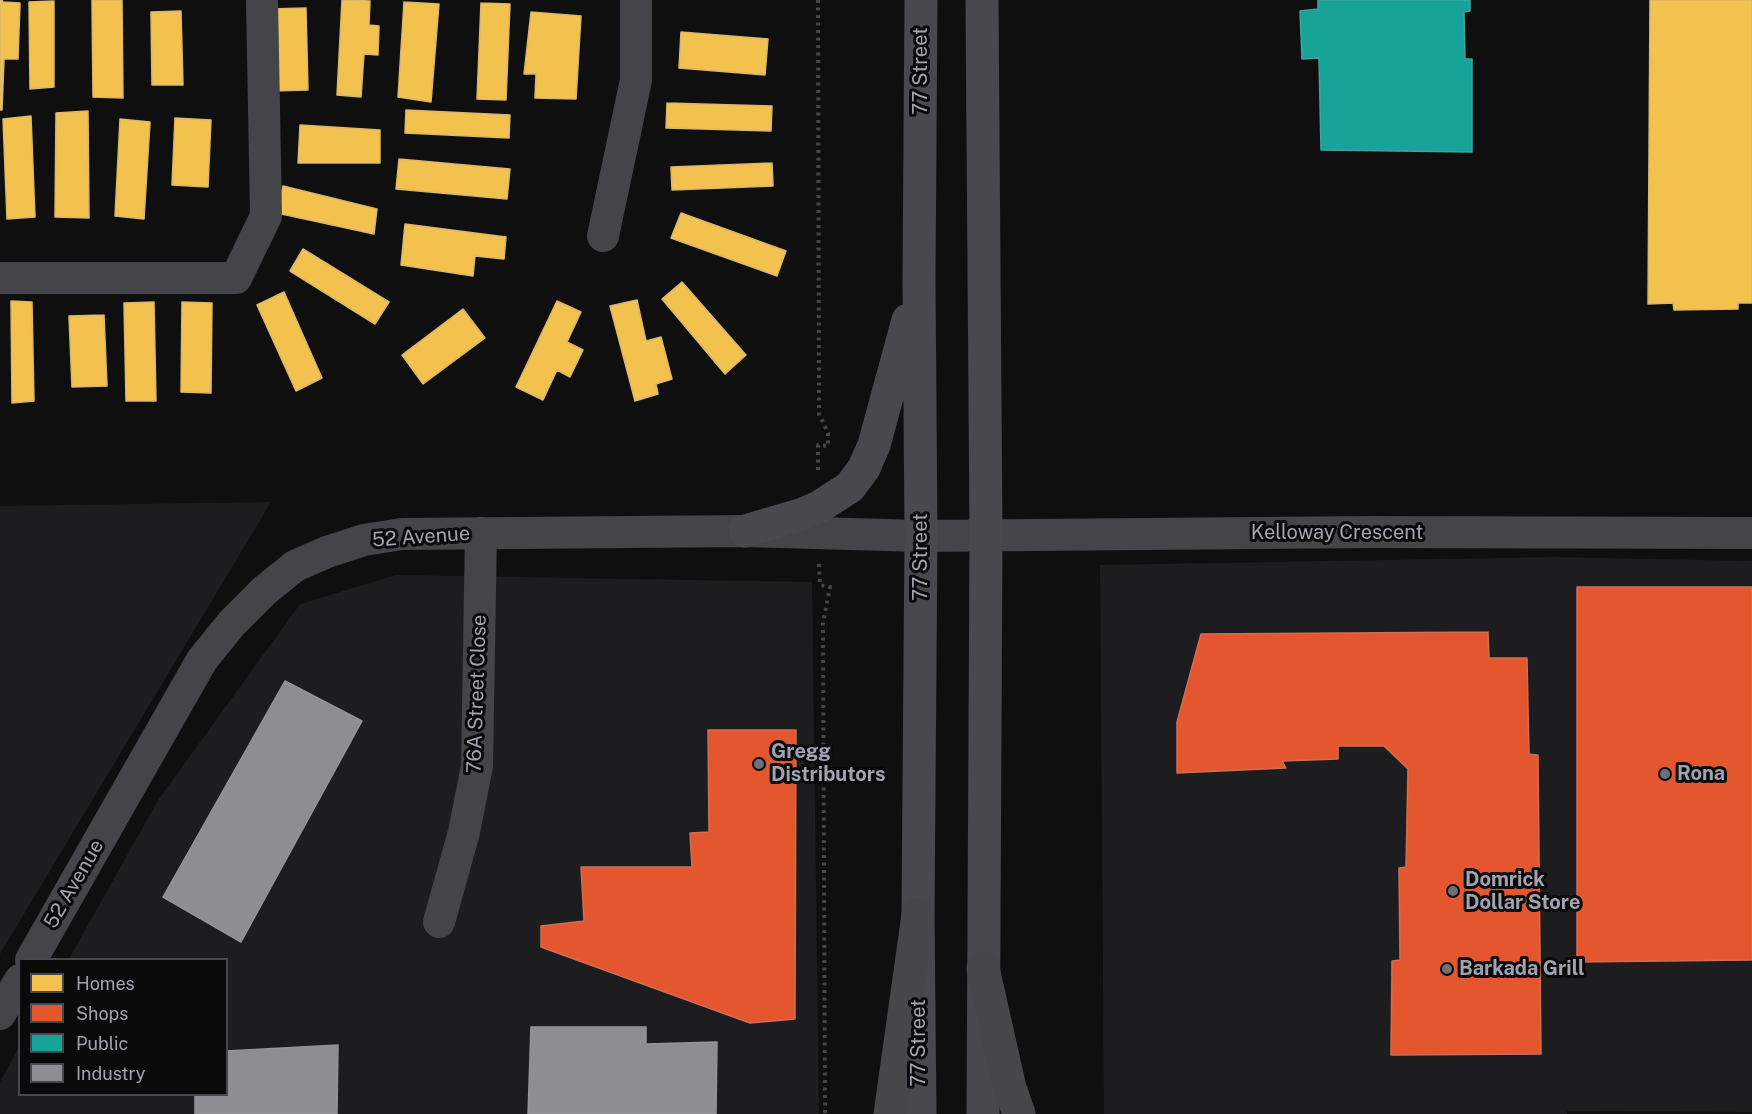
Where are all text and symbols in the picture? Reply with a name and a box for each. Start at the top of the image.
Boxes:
street label: 77 Street [909,27,933,115]
street label: 77 Street [909,513,933,601]
street label: Kelloway Crescent [1251,521,1423,545]
street label: 52 Avenue [371,522,471,552]
street label: 76A Street Close [462,614,492,774]
place label: Gregg Distributors [771,740,885,787]
marker: Gregg Distributors [752,757,766,771]
place label: Rona [1677,762,1725,786]
marker: Rona [1658,767,1672,781]
street label: 52 Avenue [39,835,109,933]
place label: Domrick Dollar Store [1465,868,1581,915]
marker: Domrick Dollar Store [1446,884,1460,898]
place label: Barkada Grill [1459,957,1585,981]
legend [18,958,228,1096]
marker: Barkada Grill [1440,962,1454,976]
text: Homes [76,973,135,994]
street label: 77 Street [907,999,931,1087]
text: Shops [76,1003,128,1024]
text: Public [76,1033,128,1054]
text: Industry [76,1063,145,1084]

